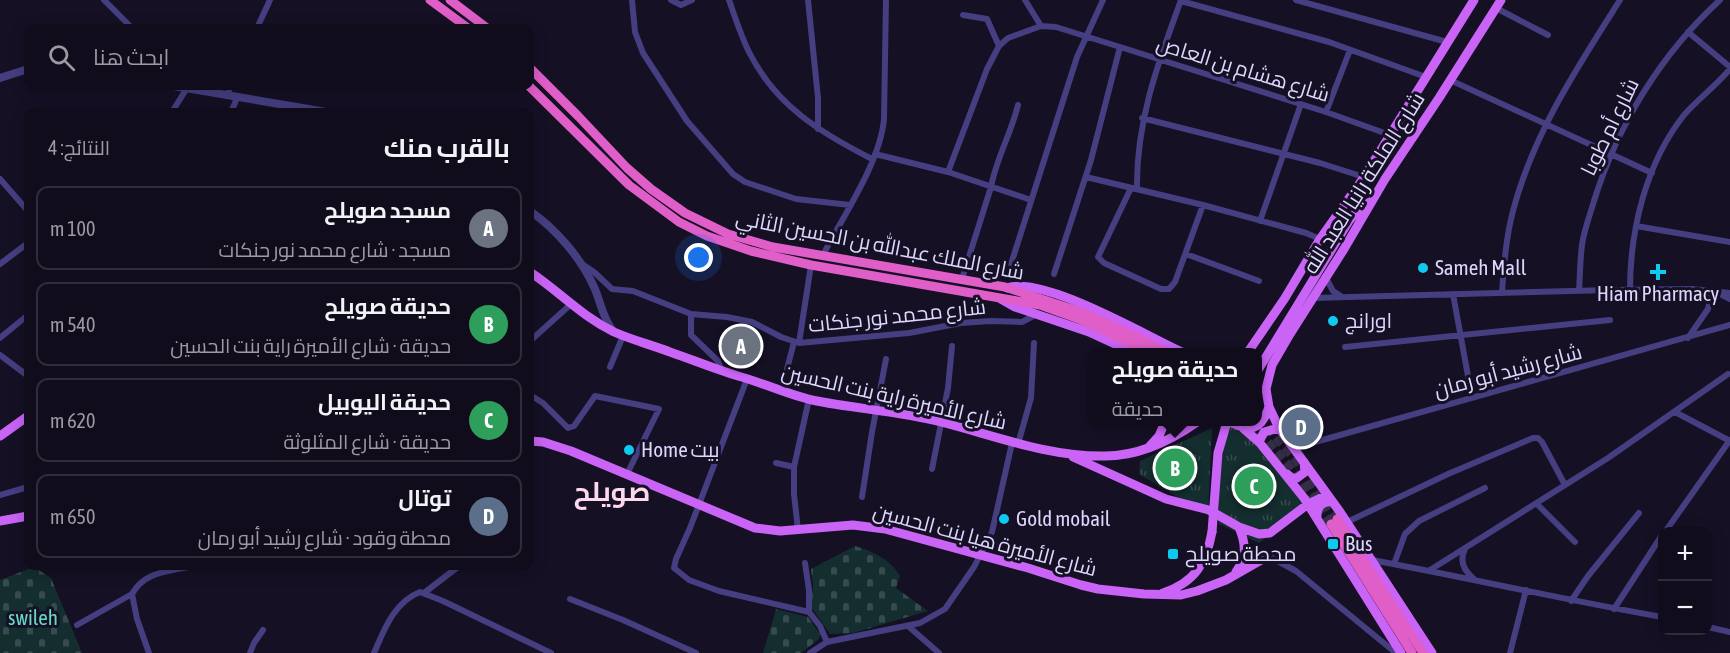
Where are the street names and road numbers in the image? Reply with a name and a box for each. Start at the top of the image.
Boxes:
street label: شارع هشام بن العاص [1153,30,1333,109]
street label: شارع أم طوبا [1575,74,1646,180]
street label: شارع الملكة رانيا العبد الله [1297,87,1431,279]
street label: شارع الملك عبدالله بن الحسين الثاني [733,203,1027,289]
street label: شارع محمد نور جنكات [807,294,987,339]
street label: شارع رشيد أبو رمان [1431,339,1585,404]
street label: شارع الأميرة راية بنت الحسين [779,358,1009,437]
street label: شارع الأميرة هيا بنت الحسين [870,498,1100,583]

